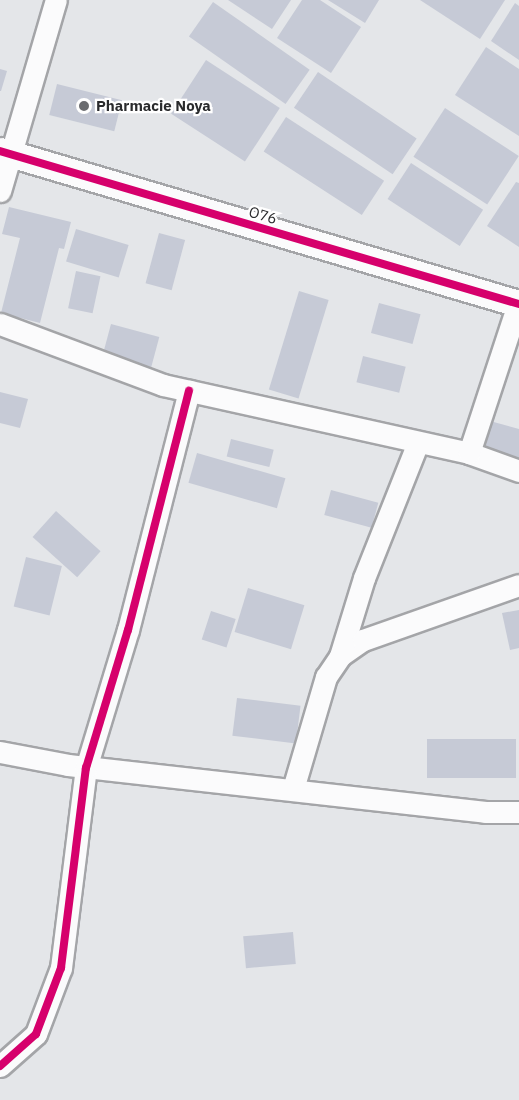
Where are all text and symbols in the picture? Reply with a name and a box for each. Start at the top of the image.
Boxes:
place label: Pharmacie Noya [96,97,211,115]
marker: Pharmacie Noya [77,99,91,113]
street label: O76 [247,202,279,228]

